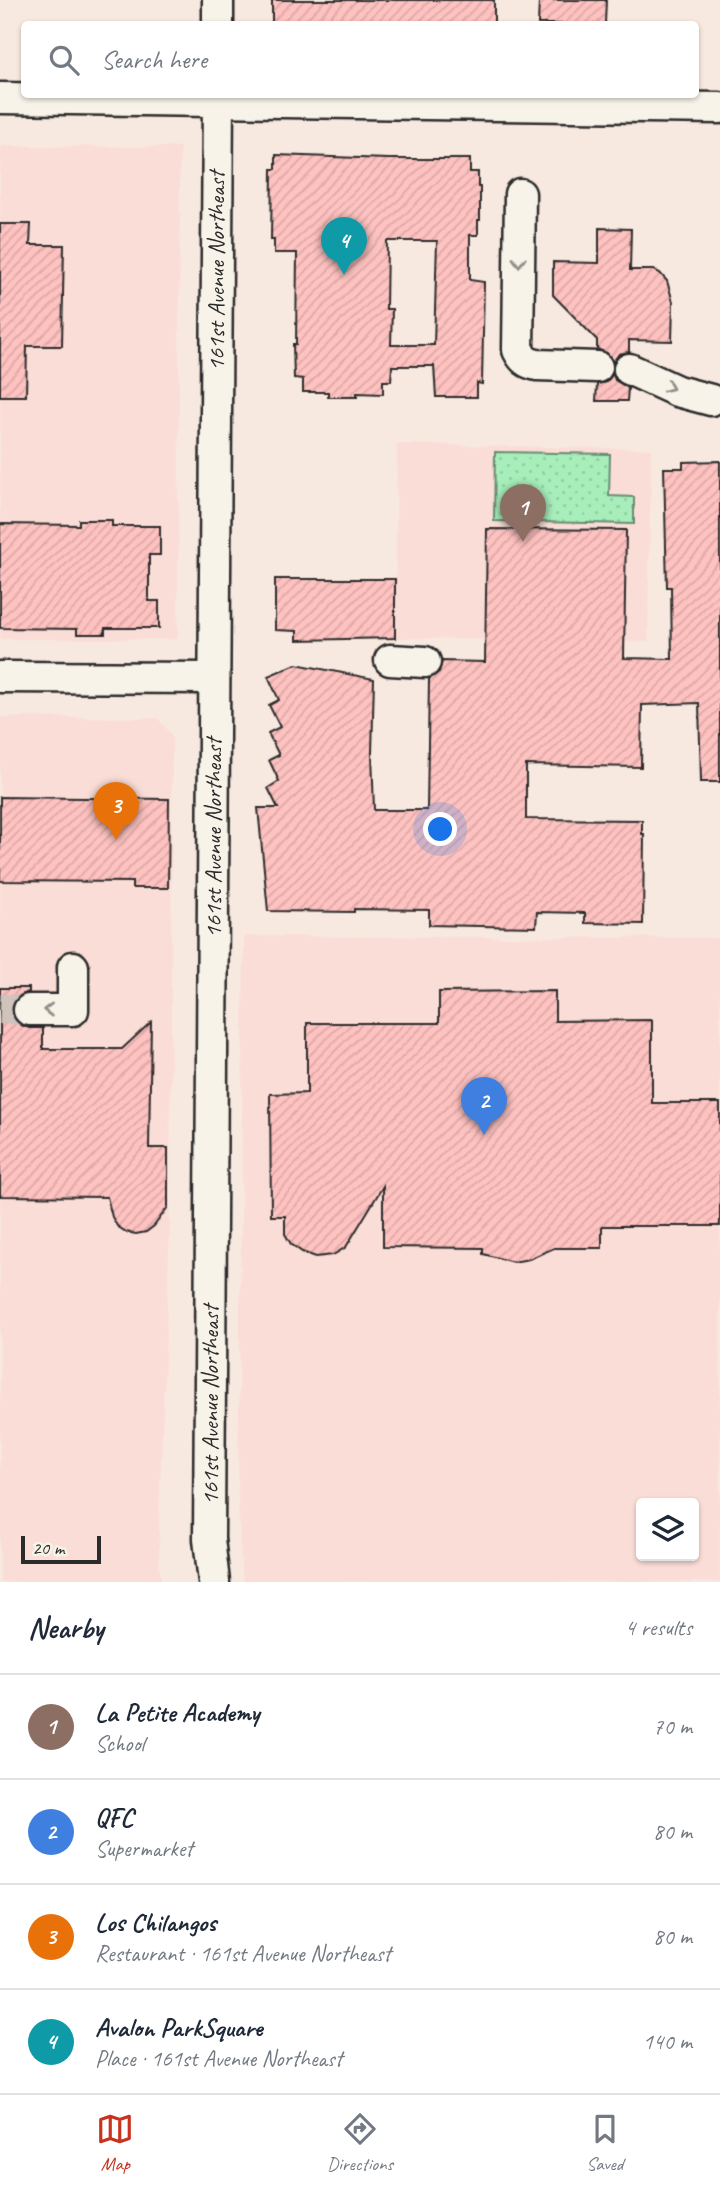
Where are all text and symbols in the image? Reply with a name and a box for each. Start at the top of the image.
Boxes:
search box [21,21,699,98]
icon: search [45,41,83,79]
text: Search here [101,43,207,76]
street label: 161st Avenue Northeast [201,168,231,371]
pin: 4 [321,217,367,275]
one-way arrow [512,257,527,268]
one-way arrow [662,379,674,393]
pin: 1 [500,484,546,542]
street label: 161st Avenue Northeast [198,735,228,938]
pin: 3 [93,782,139,840]
your location [423,812,457,846]
one-way arrow [42,1002,53,1018]
pin: 2 [461,1077,507,1135]
street label: 161st Avenue Northeast [195,1302,225,1505]
map controls [636,1498,699,1561]
button: layers [636,1498,699,1561]
scale bar [21,1533,102,1565]
text: 20 m [32,1536,64,1560]
text: Nearby [28,1609,104,1647]
text: 4 results [625,1613,692,1642]
text: La Petite Academy [95,1696,259,1729]
text: 1 [46,1712,56,1741]
text: 70 m [653,1712,692,1741]
text: School [95,1729,144,1758]
text: QFC [95,1801,133,1834]
text: 2 [46,1817,56,1846]
text: 80 m [653,1817,692,1846]
text: Supermarket [95,1834,193,1863]
text: Los Chilangos [95,1906,216,1939]
text: 3 [46,1922,56,1951]
text: 80 m [653,1922,692,1951]
text: Restaurant · 161st Avenue Northeast [95,1939,391,1968]
text: Avalon ParkSquare [95,2011,262,2044]
text: 4 [46,2027,56,2056]
text: 140 m [643,2027,692,2056]
text: Place · 161st Avenue Northeast [95,2044,342,2073]
tab: Map [96,2110,134,2176]
tab: Directions [327,2110,393,2176]
tab: Saved [586,2110,624,2176]

